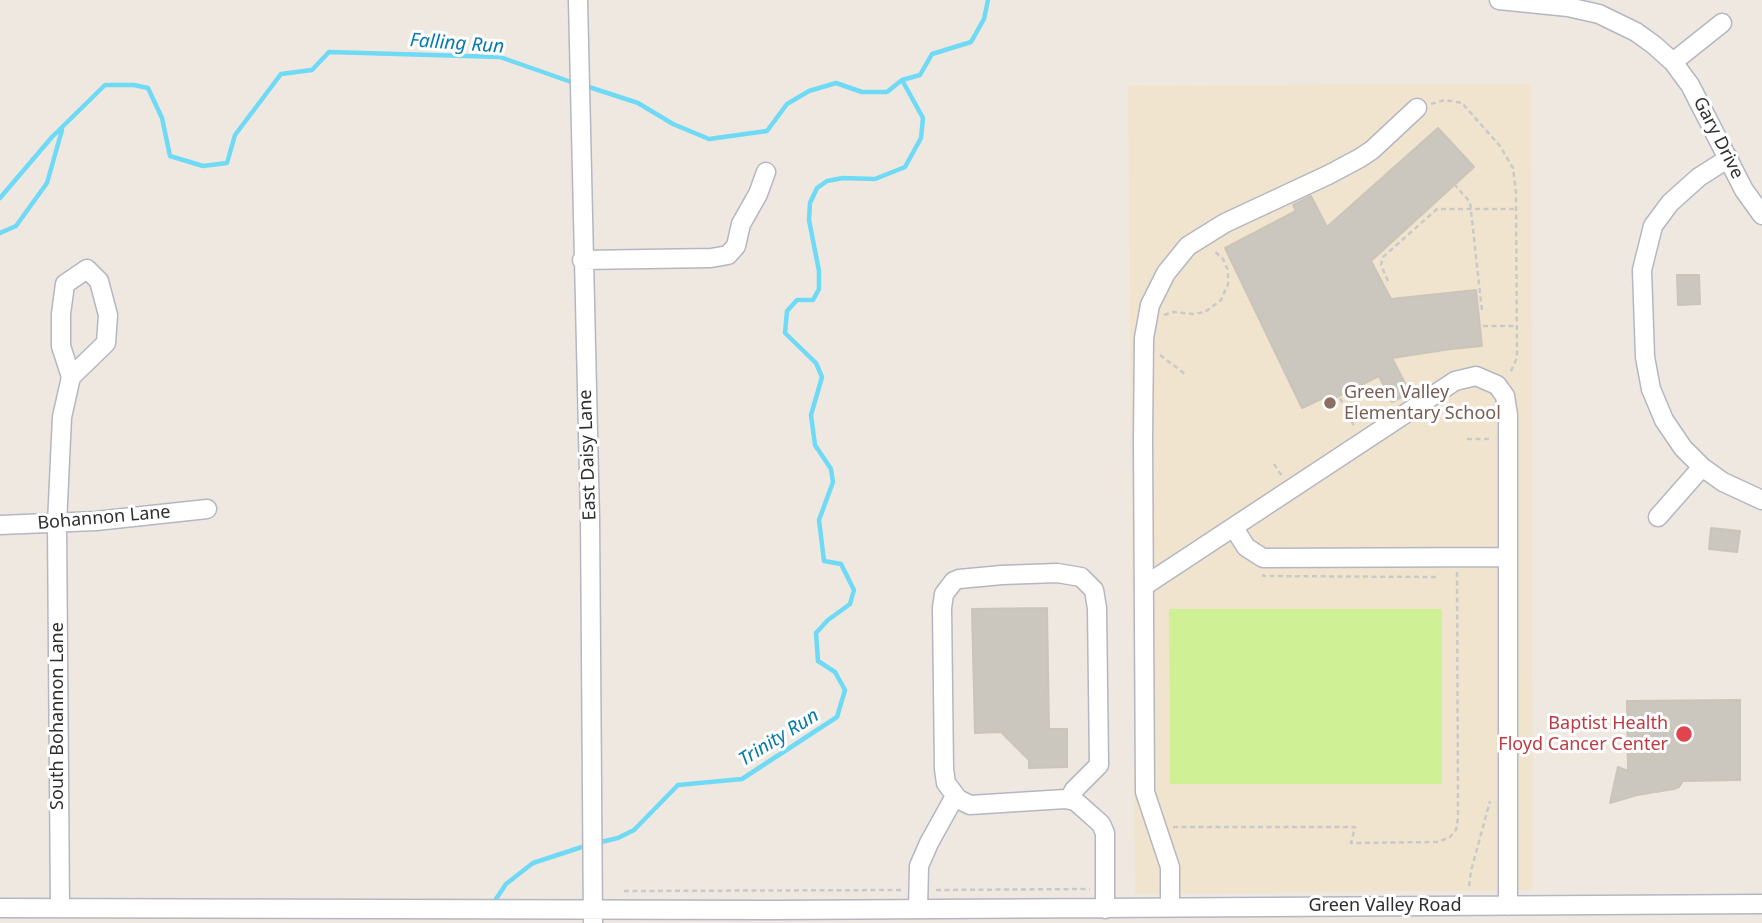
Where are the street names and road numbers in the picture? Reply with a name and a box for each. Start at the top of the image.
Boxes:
street label: Gary Drive [1688,93,1748,183]
street label: East Daisy Lane [575,389,601,521]
street label: Bohannon Lane [37,501,171,535]
street label: South Bohannon Lane [47,622,69,810]
street label: Green Valley Road [1308,895,1462,917]

